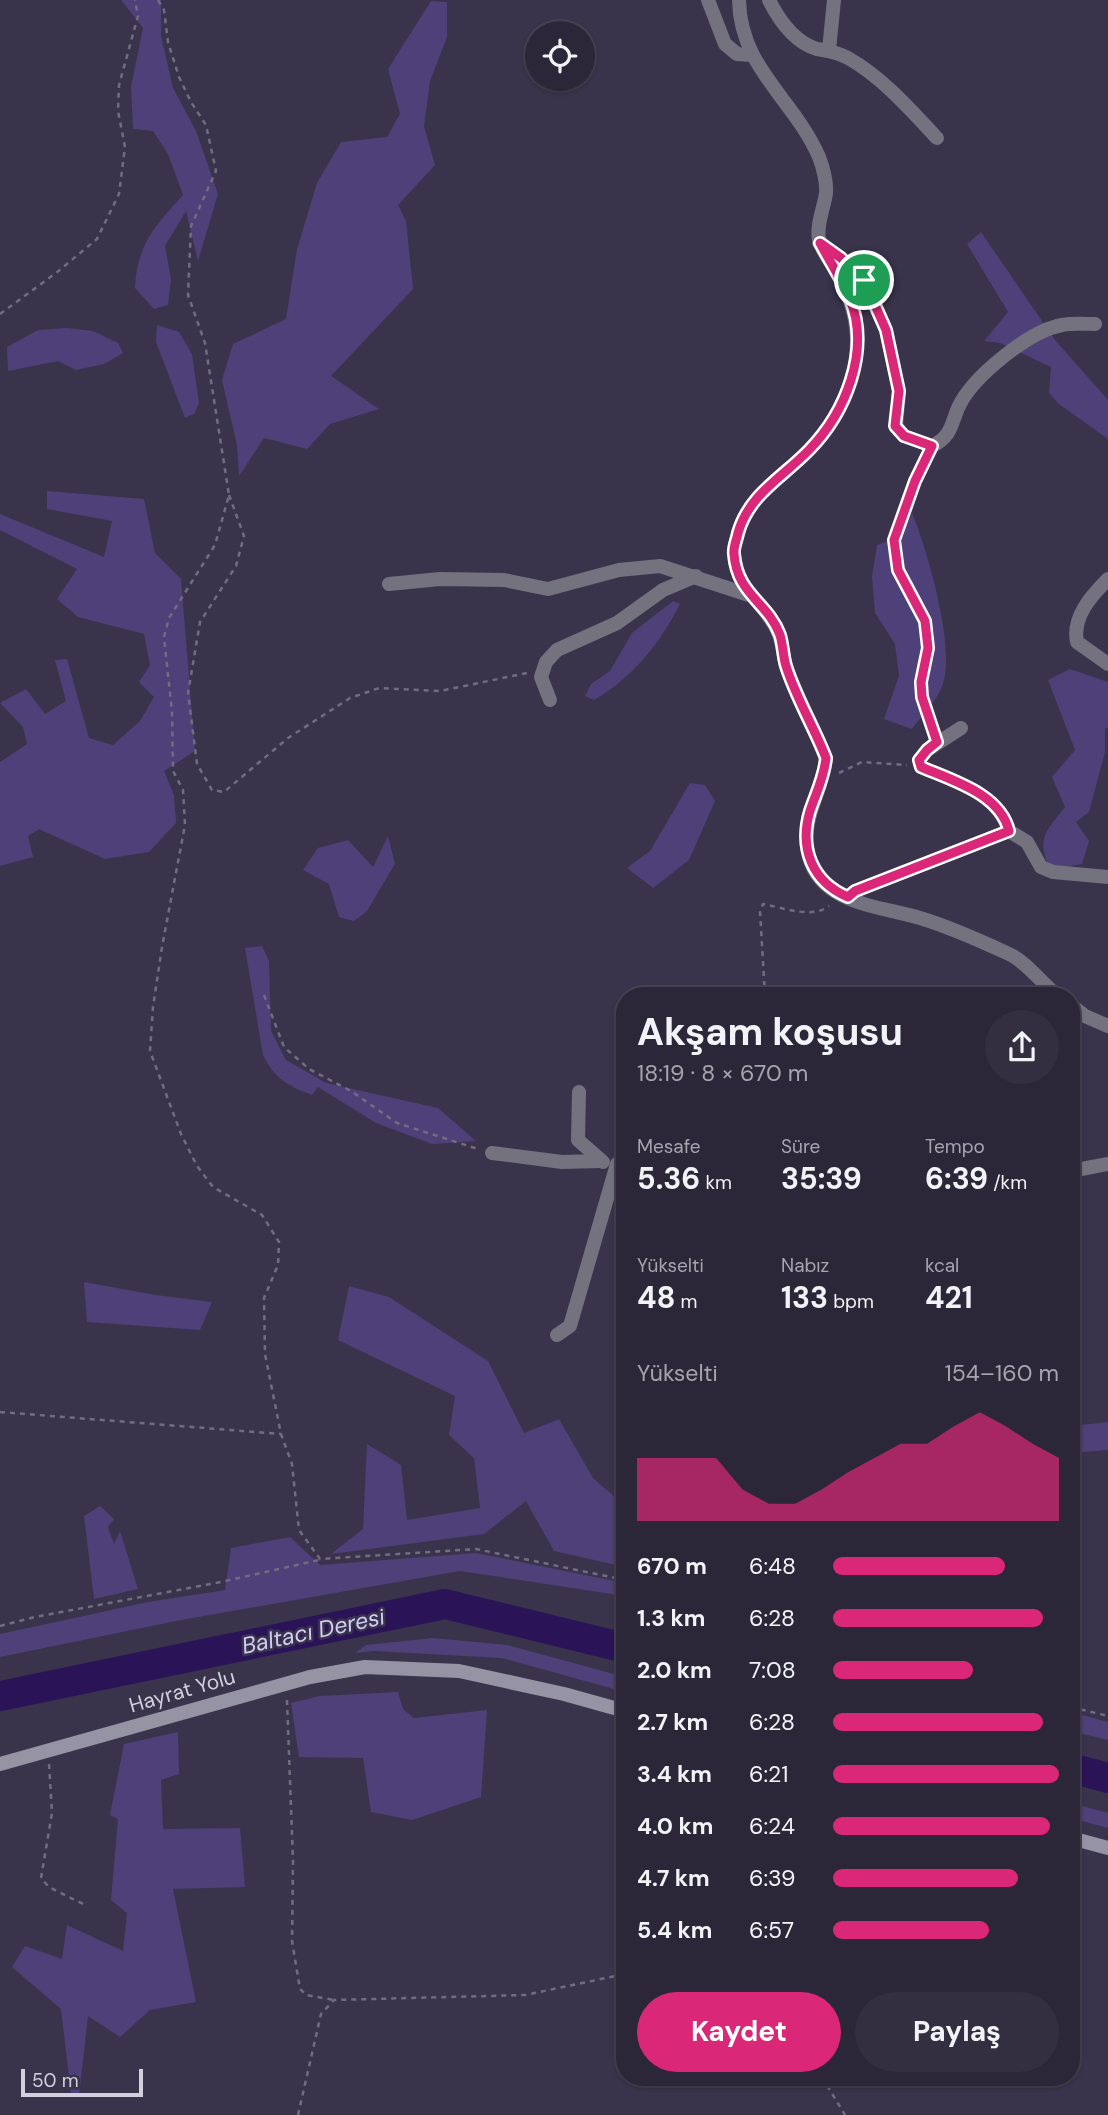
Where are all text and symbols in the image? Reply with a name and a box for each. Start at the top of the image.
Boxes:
map controls [525,21,595,91]
button: locate [525,21,595,91]
pin [834,250,894,310]
icon: arrive [845,261,883,299]
text: Akşam koşusu [637,1007,903,1057]
button: share [985,1010,1059,1084]
text: 18:19 · 8 × 670 m [637,1058,808,1088]
text: Mesafe [637,1134,701,1159]
text: Süre [781,1134,820,1159]
text: Tempo [925,1134,985,1159]
text: 5.36 [637,1159,700,1198]
text: 35:39 [781,1159,862,1198]
text: 6:39 [925,1159,988,1198]
text: km [700,1170,732,1195]
text: /km [988,1170,1027,1195]
text: Yükselti [637,1253,704,1278]
text: Nabız [781,1253,829,1278]
text: kcal [925,1253,959,1278]
text: 48 [637,1278,676,1317]
text: 133 [781,1278,828,1317]
text: 421 [925,1278,973,1317]
text: m [676,1289,697,1314]
text: bpm [828,1289,874,1314]
text: Yükselti [637,1358,718,1388]
text: 154–160 m [944,1358,1059,1388]
text: 670 m [637,1551,707,1581]
text: 6:48 [749,1551,796,1581]
water label: Baltacı Deresi [239,1601,388,1661]
text: 1.3 km [637,1603,705,1633]
text: 6:28 [749,1603,795,1633]
text: 2.0 km [637,1655,712,1685]
text: 7:08 [749,1655,796,1685]
street label: Hayrat Yolu [126,1662,238,1720]
text: 2.7 km [637,1707,708,1737]
text: 6:28 [749,1707,795,1737]
text: 3.4 km [637,1759,712,1789]
text: 6:21 [749,1759,789,1789]
text: 4.0 km [637,1811,713,1841]
text: 6:24 [749,1811,795,1841]
text: 4.7 km [637,1863,710,1893]
text: 6:39 [749,1863,795,1893]
text: 5.4 km [637,1915,712,1945]
text: 6:57 [749,1915,794,1945]
button: Kaydet [637,1992,841,2072]
button: Paylaş [855,1992,1059,2072]
scale bar [21,2066,144,2098]
text: 50 m [32,2068,79,2093]

